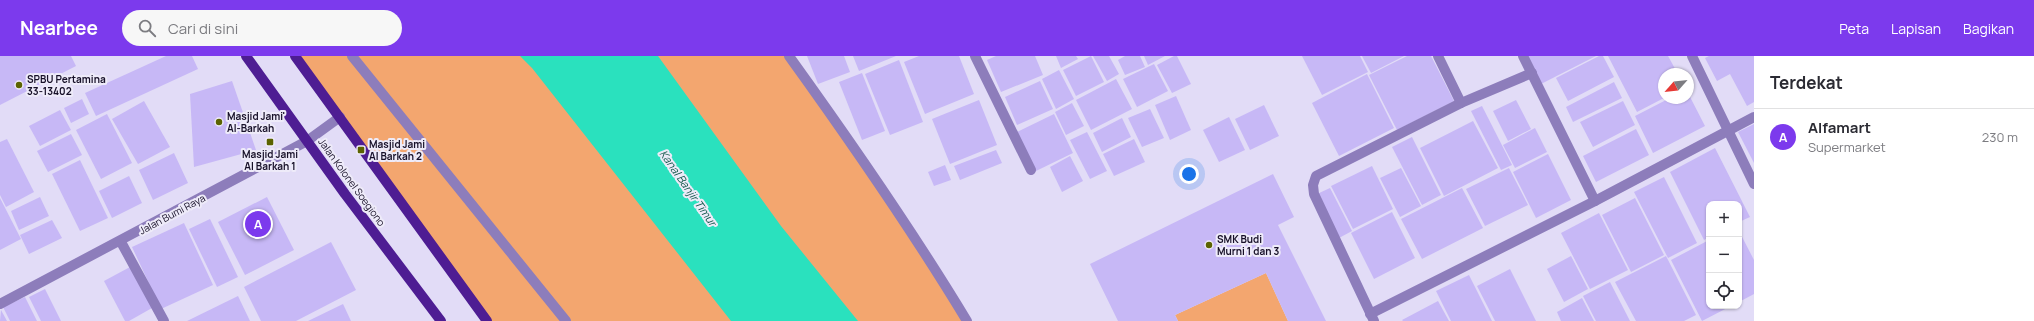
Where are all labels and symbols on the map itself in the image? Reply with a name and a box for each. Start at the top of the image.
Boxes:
north arrow [1658,68,1694,104]
place label: SPBU Pertamina 33-13402 [27,72,106,98]
marker: SPBU Pertamina 33-13402 [14,80,24,90]
place label: Masjid Jami' Al-Barkah [227,109,285,135]
marker: Masjid Jami' Al-Barkah [214,117,224,127]
street label: Jalan Kolonel Soegiono [315,135,389,229]
marker: Masjid Jami Al Barkah 1 [265,137,275,147]
place label: Masjid Jami Al Barkah 2 [369,137,425,163]
marker: Masjid Jami Al Barkah 2 [356,145,366,155]
place label: Masjid Jami Al Barkah 1 [242,147,298,173]
water label: Kanal Banjir Timur [656,147,721,230]
your location [1179,164,1199,184]
street label: Jalan Bumi Raya [136,191,208,237]
pin: A [245,209,271,239]
place label: SMK Budi Murni 1 dan 3 [1217,232,1279,258]
marker: SMK Budi Murni 1 dan 3 [1204,240,1214,250]

